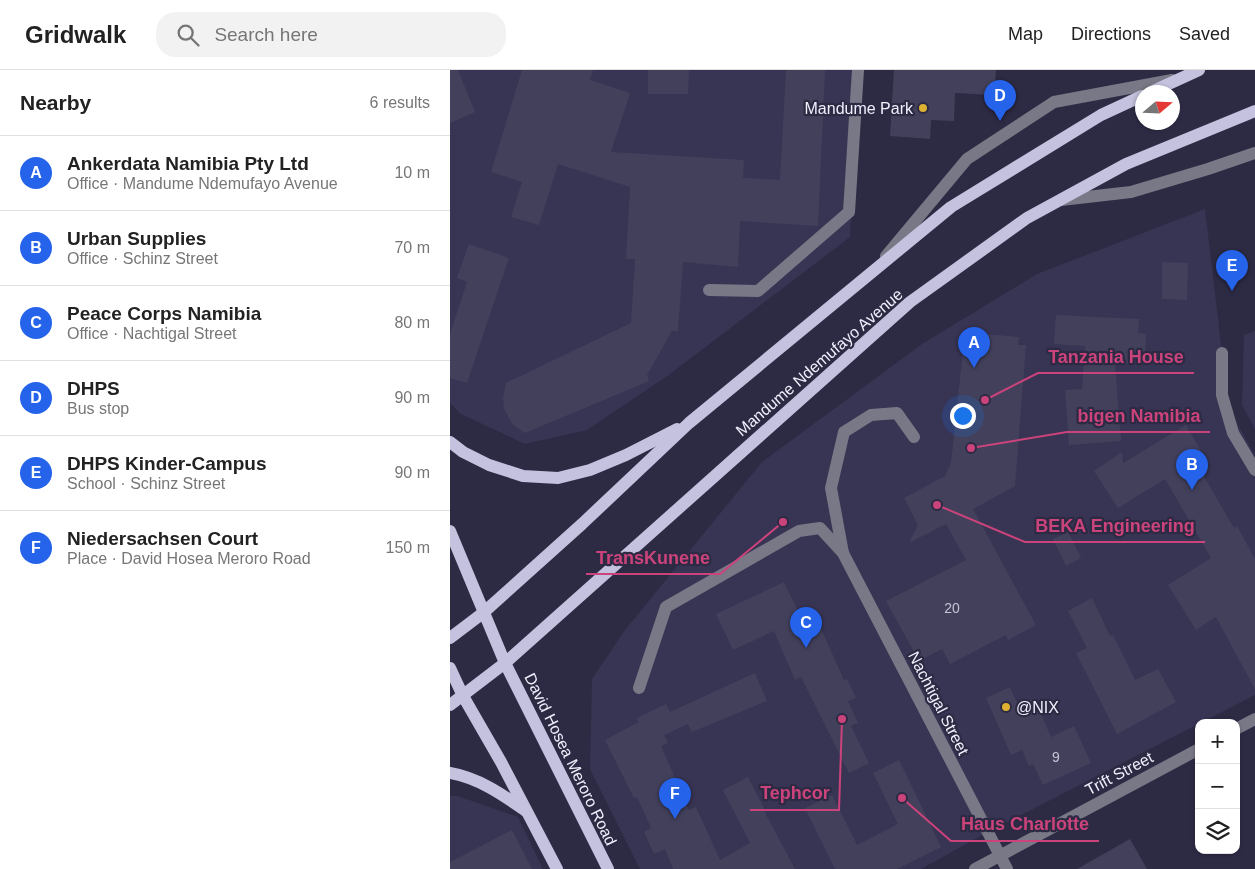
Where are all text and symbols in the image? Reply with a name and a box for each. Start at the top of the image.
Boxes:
search box [156,12,506,57]
text: Gridwalk [25,21,126,48]
icon: search [174,21,202,49]
text: Search here [214,24,318,45]
text: Map [1008,24,1043,44]
text: Directions [1071,24,1151,44]
text: Saved [1179,24,1230,44]
pin: D [984,80,1016,121]
north arrow [1135,85,1180,130]
text: Nearby [20,91,91,114]
text: 6 results [370,94,430,111]
place label: Mandume Park [805,100,914,117]
marker: Mandume Park [917,102,929,114]
text: Ankerdata Namibia Pty Ltd [67,153,309,174]
text: A [30,164,42,181]
text: 10 m [394,164,430,181]
text: Office · Mandume Ndemufayo Avenue [67,175,338,192]
text: Urban Supplies [67,228,206,249]
text: B [30,239,42,256]
text: 70 m [394,239,430,256]
text: Office · Schinz Street [67,250,218,267]
pin: E [1216,250,1248,291]
street label: Mandume Ndemufayo Avenue [733,285,906,439]
text: Peace Corps Namibia [67,303,261,324]
text: C [30,314,42,331]
text: 80 m [394,314,430,331]
text: Office · Nachtigal Street [67,325,237,342]
pin: A [958,327,990,368]
callout: Tanzania House [1038,340,1194,373]
text: Tanzania House [1048,347,1184,367]
text: DHPS [67,378,120,399]
text: D [30,389,42,406]
text: 90 m [394,389,430,406]
callout: bigen Namibia [1067,399,1210,432]
text: Bus stop [67,400,129,417]
your location [950,403,976,429]
text: bigen Namibia [1077,406,1201,426]
pin: B [1176,449,1208,490]
text: DHPS Kinder-Campus [67,453,267,474]
text: E [31,464,41,481]
text: 90 m [394,464,430,481]
text: School · Schinz Street [67,475,225,492]
callout: BEKA Engineering [1025,509,1205,542]
text: BEKA Engineering [1035,516,1195,536]
text: Niedersachsen Court [67,528,258,549]
text: F [31,539,41,556]
text: 150 m [386,539,430,556]
callout: TransKunene [586,541,720,574]
text: TransKunene [596,548,710,568]
text: Place · David Hosea Meroro Road [67,550,311,567]
house number: 20 [944,600,960,616]
pin: C [790,607,822,648]
street label: Nachtigal Street [905,649,972,758]
street label: David Hosea Meroro Road [521,670,620,848]
place label: @NIX [1016,699,1059,716]
marker: @NIX [1000,701,1012,713]
map controls [1195,719,1240,854]
button: + [1195,719,1240,764]
street label: Trift Street [1083,748,1156,798]
house number: 9 [1052,749,1060,765]
button: − [1195,764,1240,809]
callout: Tephcor [750,777,839,810]
pin: F [659,778,691,819]
text: Tephcor [760,783,830,803]
callout: Haus Charlotte [951,808,1099,841]
button: layers [1195,809,1240,854]
text: Haus Charlotte [961,814,1089,834]

